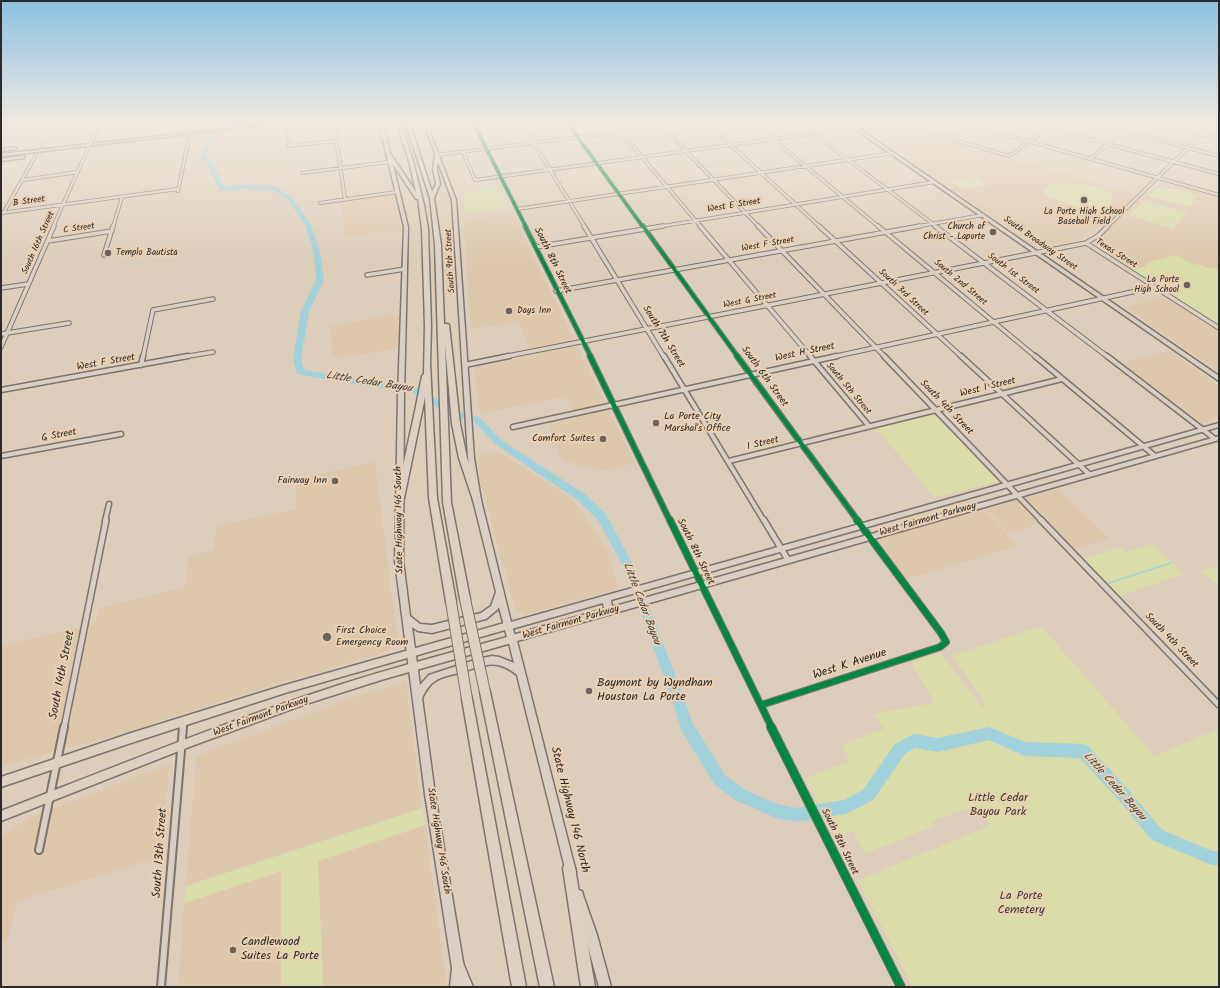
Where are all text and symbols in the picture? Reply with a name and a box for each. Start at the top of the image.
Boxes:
street label: B Street [12,194,46,210]
marker: La Porte High School Baseball Field [1079,195,1089,205]
street label: West E Street [707,196,761,216]
place label: La Porte High School Baseball Field [1044,207,1124,228]
street label: South 16th Street [20,210,58,276]
street label: South Broadway Street [1001,214,1079,274]
street label: C Street [62,221,96,237]
place label: Church of Christ - Laporte [923,222,985,243]
street label: South 8th Street [531,226,573,296]
marker: Church of Christ - Laporte [988,227,998,237]
street label: South 9th Street [444,229,458,293]
street label: West F Street [741,235,795,255]
street label: Texas Street [1093,237,1139,271]
marker: Templo Bautista [103,248,113,258]
place label: Templo Bautista [116,248,178,258]
street label: South 1st Street [985,251,1041,297]
street label: South 2nd Street [931,258,989,308]
street label: South 3rd Street [876,267,930,319]
place label: La Porte High School [1134,275,1179,296]
marker: La Porte High School [1182,280,1192,290]
street label: West G Street [722,291,778,311]
street label: South 7th Street [639,304,687,370]
marker: Days Inn [504,306,514,316]
place label: Days Inn [517,306,551,316]
street label: West H Street [774,341,836,365]
street label: South 6th Street [738,344,790,410]
street label: West F Street [76,352,136,374]
street label: South 5th Street [823,361,873,417]
water label: Little Cedar Bayou [325,370,413,396]
street label: West I Street [959,375,1017,401]
street label: South 4th Street [917,378,975,438]
place label: La Porte City Marshal's Office [664,411,730,434]
marker: La Porte City Marshal's Office [651,418,661,428]
street label: G Street [40,427,78,445]
place label: Comfort Suites [532,433,595,445]
marker: Comfort Suites [598,434,608,444]
street label: I Street [746,434,780,454]
street label: State Highway 146 South [393,466,407,574]
place label: Fairway Inn [278,475,327,487]
marker: Fairway Inn [330,476,340,486]
street label: West Fairmont Parkway [878,500,978,540]
street label: South 8th Street [674,517,716,587]
water label: Little Cedar Bayou [619,561,663,647]
street label: West Fairmont Parkway [521,603,621,643]
street label: South 4th Street [1142,611,1200,671]
place label: First Choice Emergency Room [336,625,408,648]
street label: South 14th Street [47,629,79,721]
marker: First Choice Emergency Room [321,631,333,643]
street label: West K Avenue [811,646,889,684]
place label: Baymont by Wyndham Houston La Porte [597,677,712,705]
marker: Baymont by Wyndham Houston La Porte [584,686,594,696]
street label: West Fairmont Parkway [212,694,310,740]
street label: State Highway 146 North [546,746,592,874]
water label: Little Cedar Bayou [1080,750,1148,824]
street label: State Highway 146 South [424,787,452,895]
park label: Little Cedar Bayou Park [968,792,1028,820]
street label: South 13th Street [151,807,171,899]
street label: South 8th Street [818,807,860,877]
park label: La Porte Cemetery [997,890,1045,918]
place label: Candlewood Suites La Porte [241,936,319,964]
marker: Candlewood Suites La Porte [228,945,238,955]

